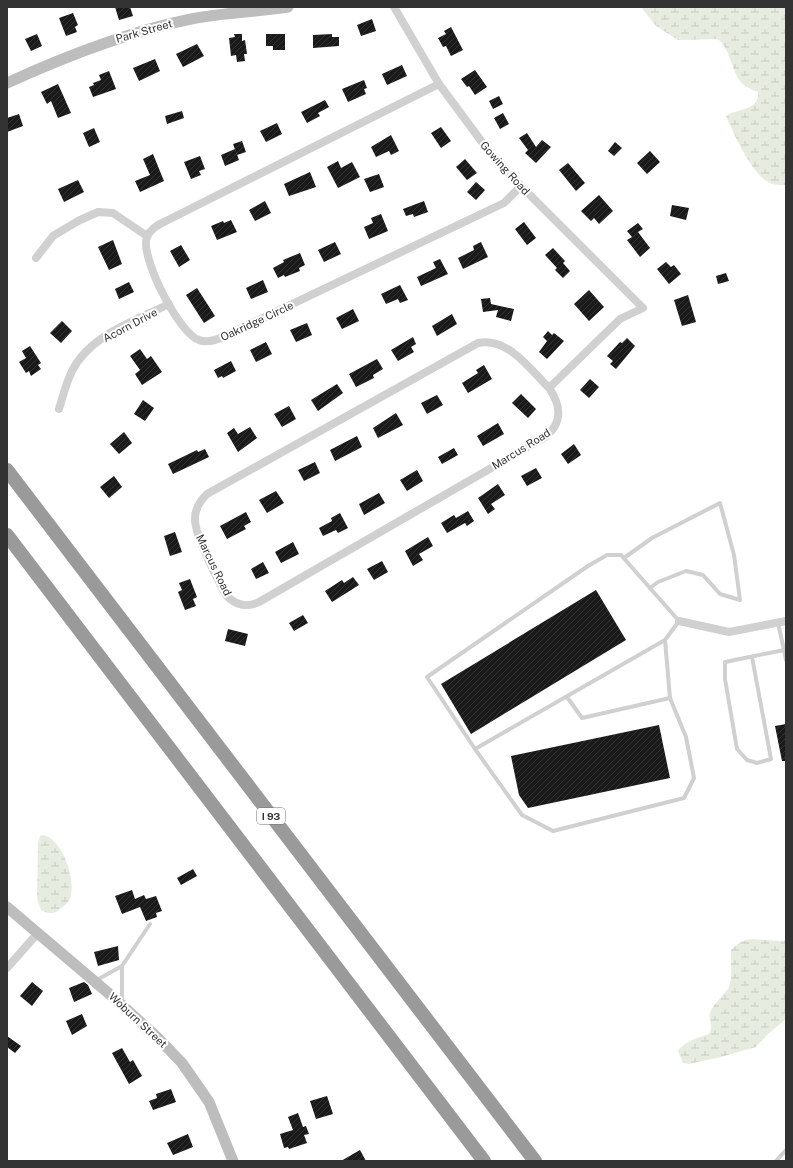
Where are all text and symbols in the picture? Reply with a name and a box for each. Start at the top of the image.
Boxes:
street label: Park Street [114,17,174,45]
street label: Gowing Road [478,139,532,197]
street label: Oakridge Circle [219,299,295,343]
street label: Acorn Drive [101,306,159,344]
street label: Marcus Road [490,426,552,472]
street label: Marcus Road [194,532,234,598]
road number: I 93 [257,808,285,824]
street label: Woburn Street [107,990,169,1050]

